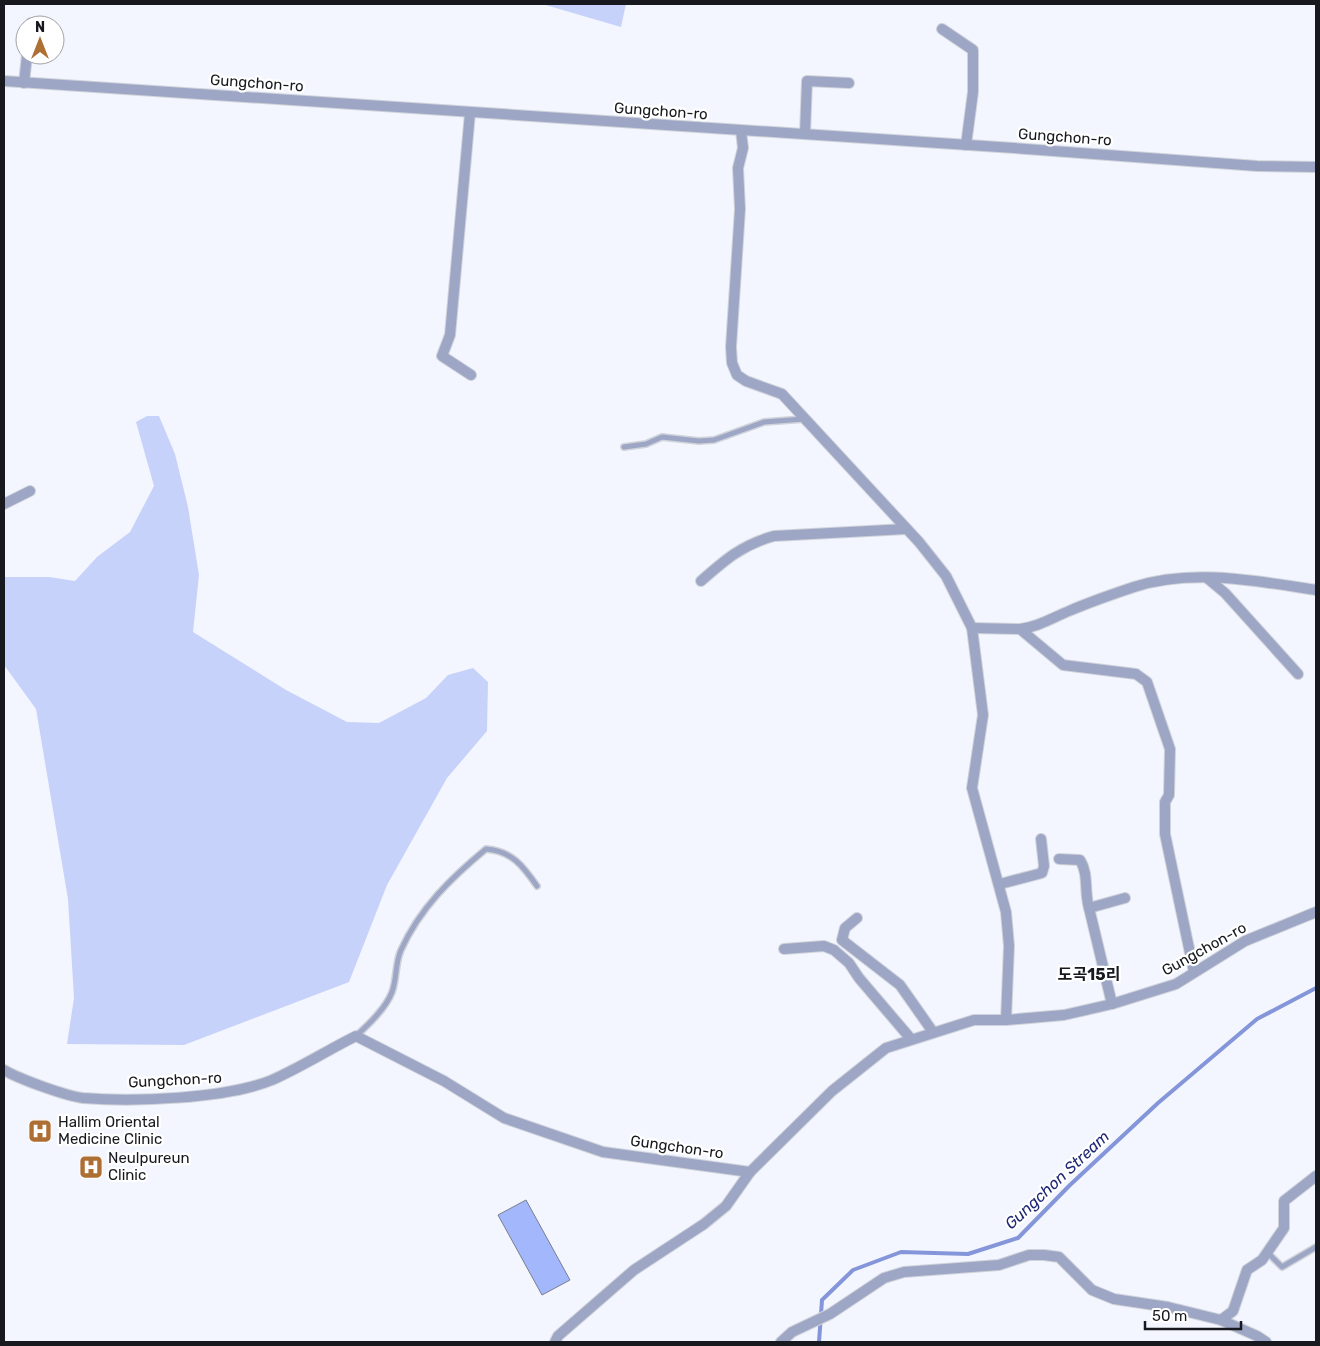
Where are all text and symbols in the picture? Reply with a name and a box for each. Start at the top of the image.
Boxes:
north arrow [15,15,65,65]
text: N [35,19,45,36]
street label: Gungchon-ro [210,71,304,95]
street label: Gungchon-ro [614,99,708,123]
street label: Gungchon-ro [1018,125,1112,149]
street label: Gungchon-ro [1159,918,1249,980]
district label: 도곡15리 [1058,965,1120,984]
street label: Gungchon-ro [128,1069,222,1091]
place label: Hallim Oriental Medicine Clinic [58,1113,162,1148]
hospital icon: Hallim Oriental Medicine Clinic [27,1118,53,1144]
water label: Gungchon Stream [1001,1127,1113,1233]
street label: Gungchon-ro [629,1132,725,1162]
place label: Neulpureun Clinic [108,1149,190,1184]
hospital icon: Neulpureun Clinic [78,1154,104,1180]
scale bar [1145,1298,1241,1330]
text: 50 m [1152,1307,1187,1325]

